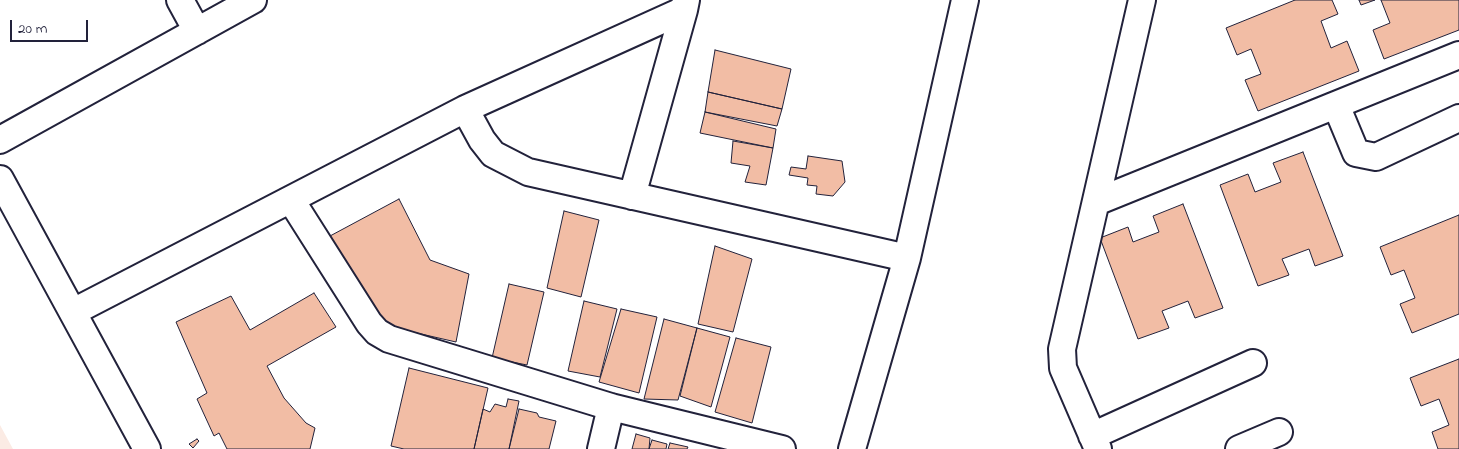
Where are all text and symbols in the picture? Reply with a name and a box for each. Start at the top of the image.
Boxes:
scale bar [12,10,90,42]
text: 20 m [18,18,47,40]

